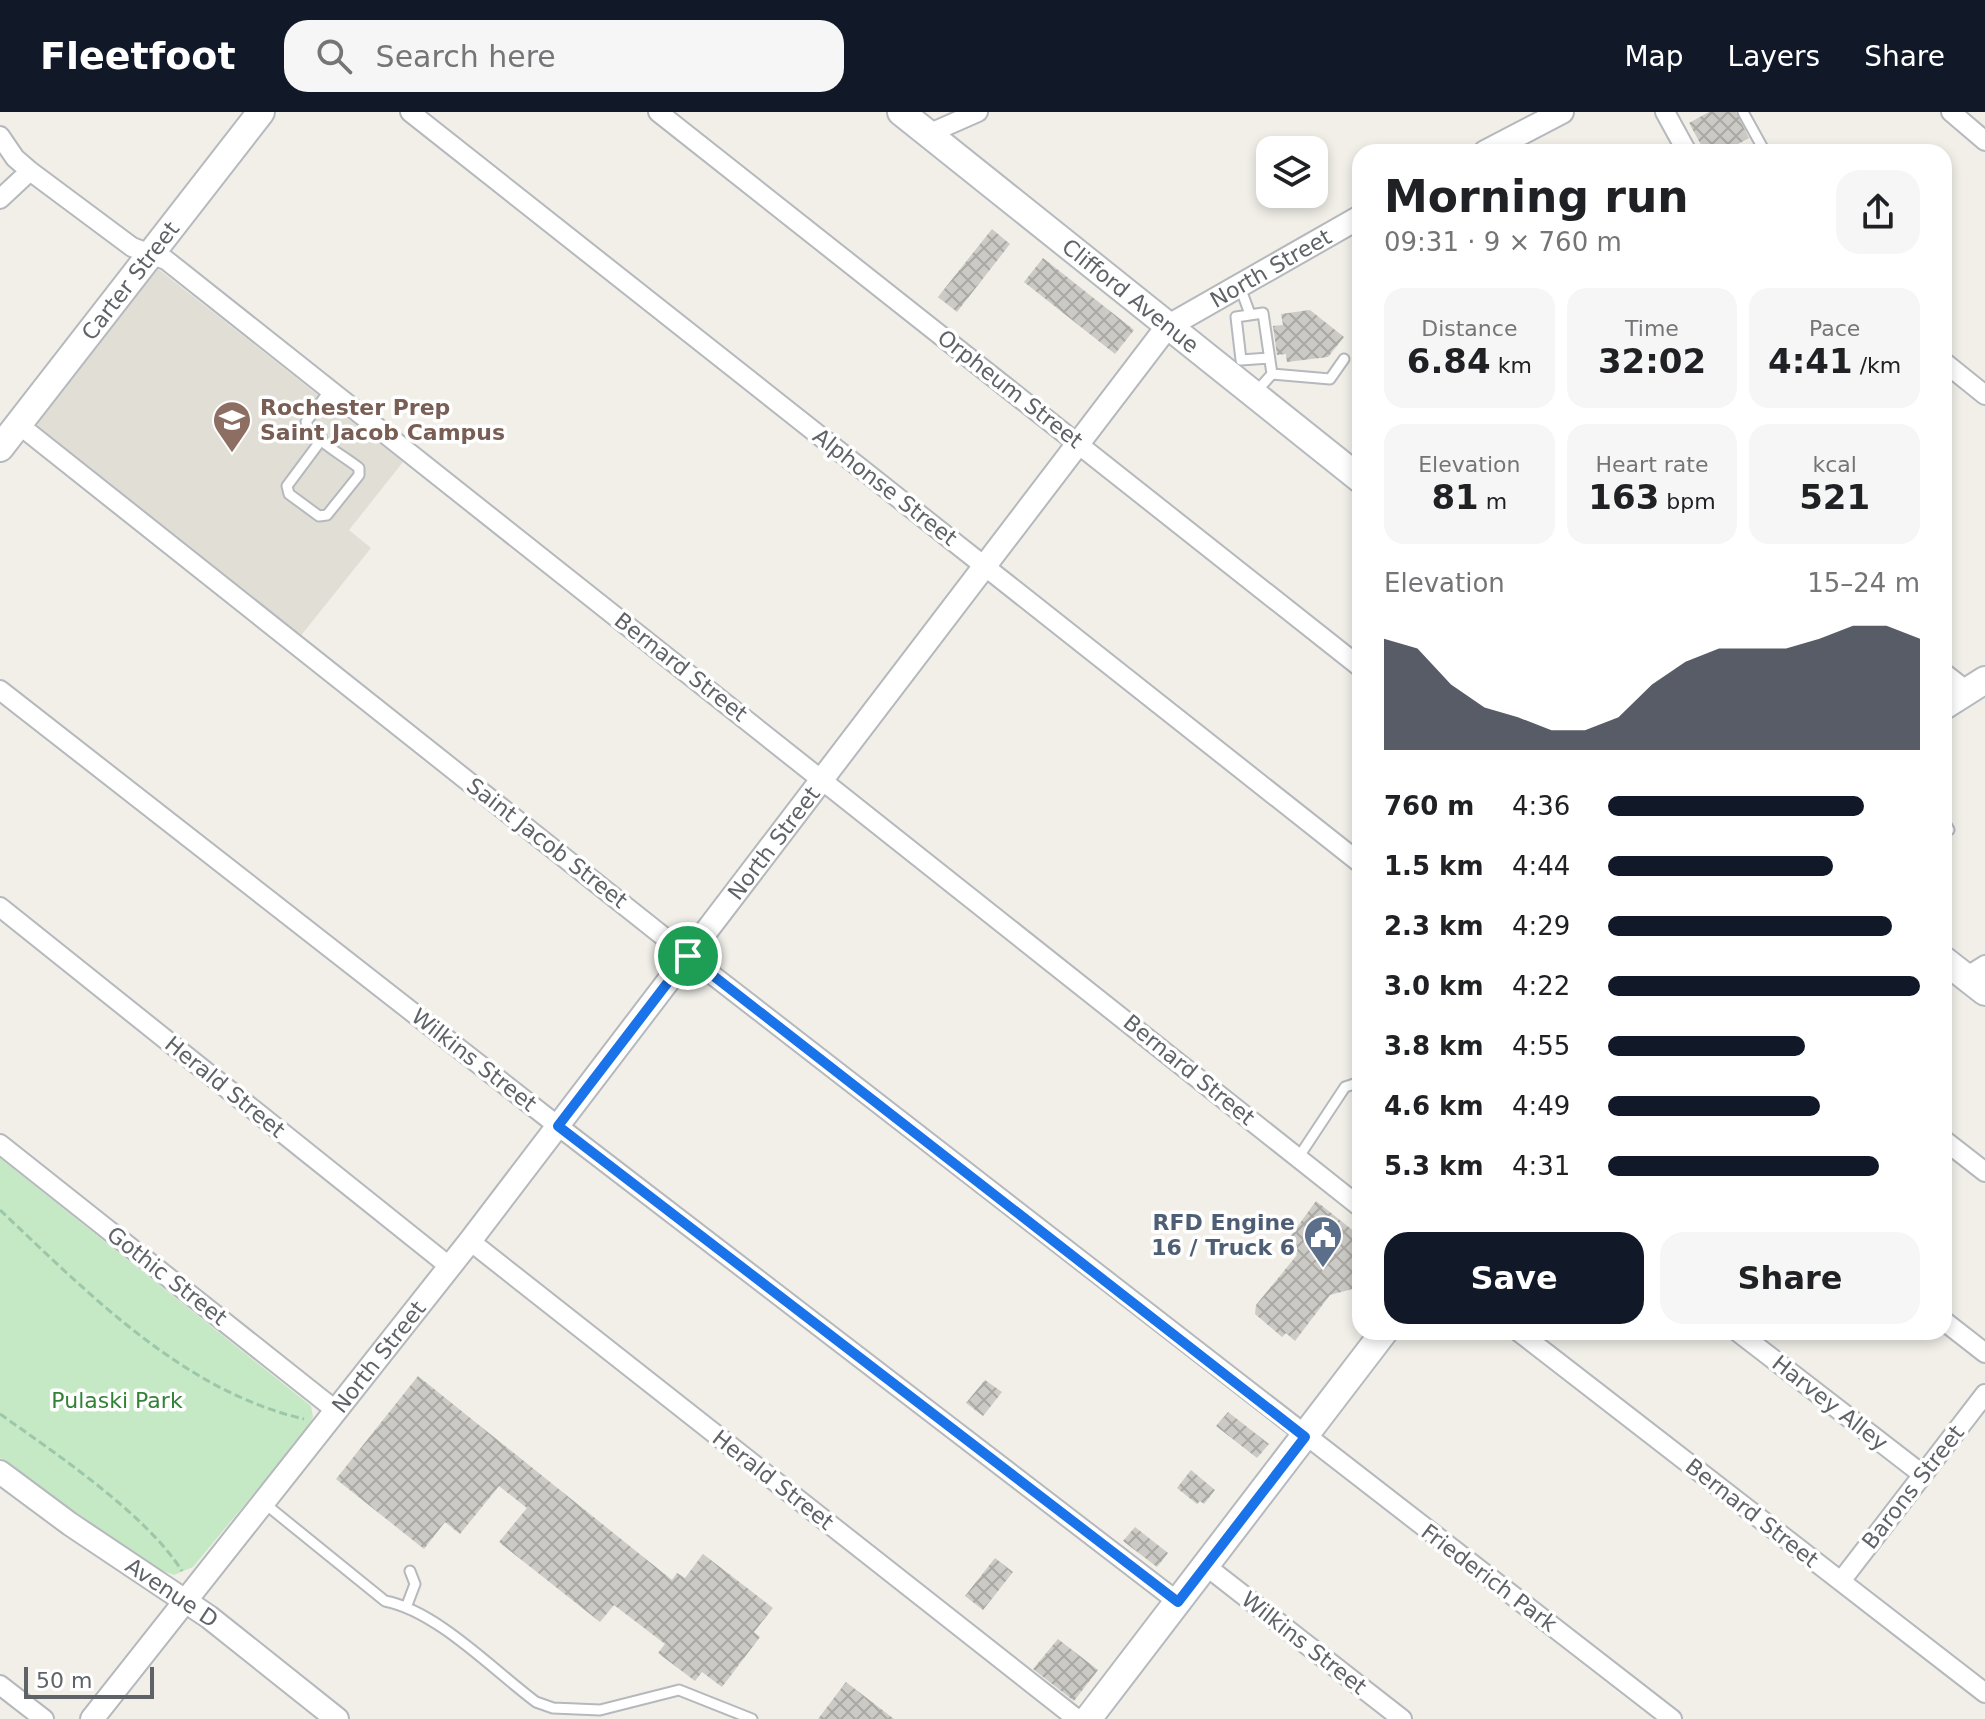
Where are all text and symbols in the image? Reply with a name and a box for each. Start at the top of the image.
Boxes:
search box [284,20,844,92]
text: Fleetfoot [40,34,236,78]
icon: search [312,34,356,78]
text: Search here [376,39,556,74]
text: Map [1624,40,1684,73]
text: Layers [1728,40,1820,73]
text: Share [1864,40,1945,73]
map controls [1256,136,1328,208]
button: layers [1256,136,1328,208]
button: share [1836,170,1920,254]
text: Morning run [1384,171,1689,222]
street label: Carter Street [76,216,184,345]
street label: North Street [1205,223,1336,312]
text: 09:31 · 9 × 760 m [1384,227,1622,257]
street label: Clifford Avenue [1057,233,1204,358]
text: Distance [1421,316,1517,341]
text: Time [1625,316,1679,341]
text: Pace [1809,316,1860,341]
street label: Orpheum Street [933,325,1088,454]
text: 6.84 [1407,341,1491,381]
text: 32:02 [1598,341,1706,381]
text: 4:41 [1768,341,1853,381]
text: km [1491,353,1532,378]
text: /km [1853,353,1901,378]
place label: Rochester Prep Saint Jacob Campus [260,395,505,445]
school or university icon: Rochester Prep Saint Jacob Campus [211,399,253,454]
street label: Alphonse Street [808,423,962,551]
text: Elevation [1418,452,1520,477]
text: Heart rate [1596,452,1708,477]
text: kcal [1812,452,1857,477]
text: 81 [1431,477,1479,517]
text: 163 [1588,477,1659,517]
text: 521 [1799,477,1870,517]
text: m [1479,489,1507,514]
text: bpm [1659,489,1716,514]
text: Elevation [1384,568,1505,598]
text: 15–24 m [1807,568,1920,598]
street label: Bernard Street [610,608,752,727]
street label: Saint Jacob Street [462,773,632,914]
street label: North Street [723,781,825,904]
text: 760 m [1384,791,1474,821]
text: 4:36 [1512,791,1570,821]
text: 1.5 km [1384,851,1484,881]
text: 4:44 [1512,851,1570,881]
text: 2.3 km [1384,911,1484,941]
text: 4:29 [1512,911,1570,941]
pin [654,922,722,990]
icon: arrive [666,934,710,978]
text: 3.0 km [1384,971,1484,1001]
text: 4:22 [1512,971,1570,1001]
street label: Wilkins Street [407,1003,542,1117]
street label: Bernard Street [1119,1010,1260,1131]
street label: Herald Street [160,1031,290,1143]
text: 3.8 km [1384,1031,1484,1061]
text: 4:55 [1512,1031,1570,1061]
text: 4.6 km [1384,1091,1484,1121]
text: 4:49 [1512,1091,1570,1121]
text: 5.3 km [1384,1151,1484,1181]
text: 4:31 [1512,1151,1570,1181]
place label: RFD Engine 16 / Truck 6 [1151,1210,1295,1260]
public building icon: RFD Engine 16 / Truck 6 [1302,1214,1344,1269]
street label: Gothic Street [102,1221,232,1331]
button: Save [1384,1232,1644,1324]
button: Share [1660,1232,1920,1324]
street label: North Street [327,1295,431,1418]
street label: Harvey Alley [1767,1350,1893,1456]
park label: Pulaski Park [51,1388,183,1413]
street label: Barons Street [1857,1420,1969,1554]
street label: Herald Street [708,1425,839,1535]
street label: Bernard Street [1681,1454,1823,1573]
street label: Friederich Park [1416,1519,1562,1637]
street label: Avenue D [121,1552,223,1632]
street label: Wilkins Street [1237,1586,1372,1700]
scale bar [24,1663,154,1699]
text: 50 m [36,1668,92,1693]

